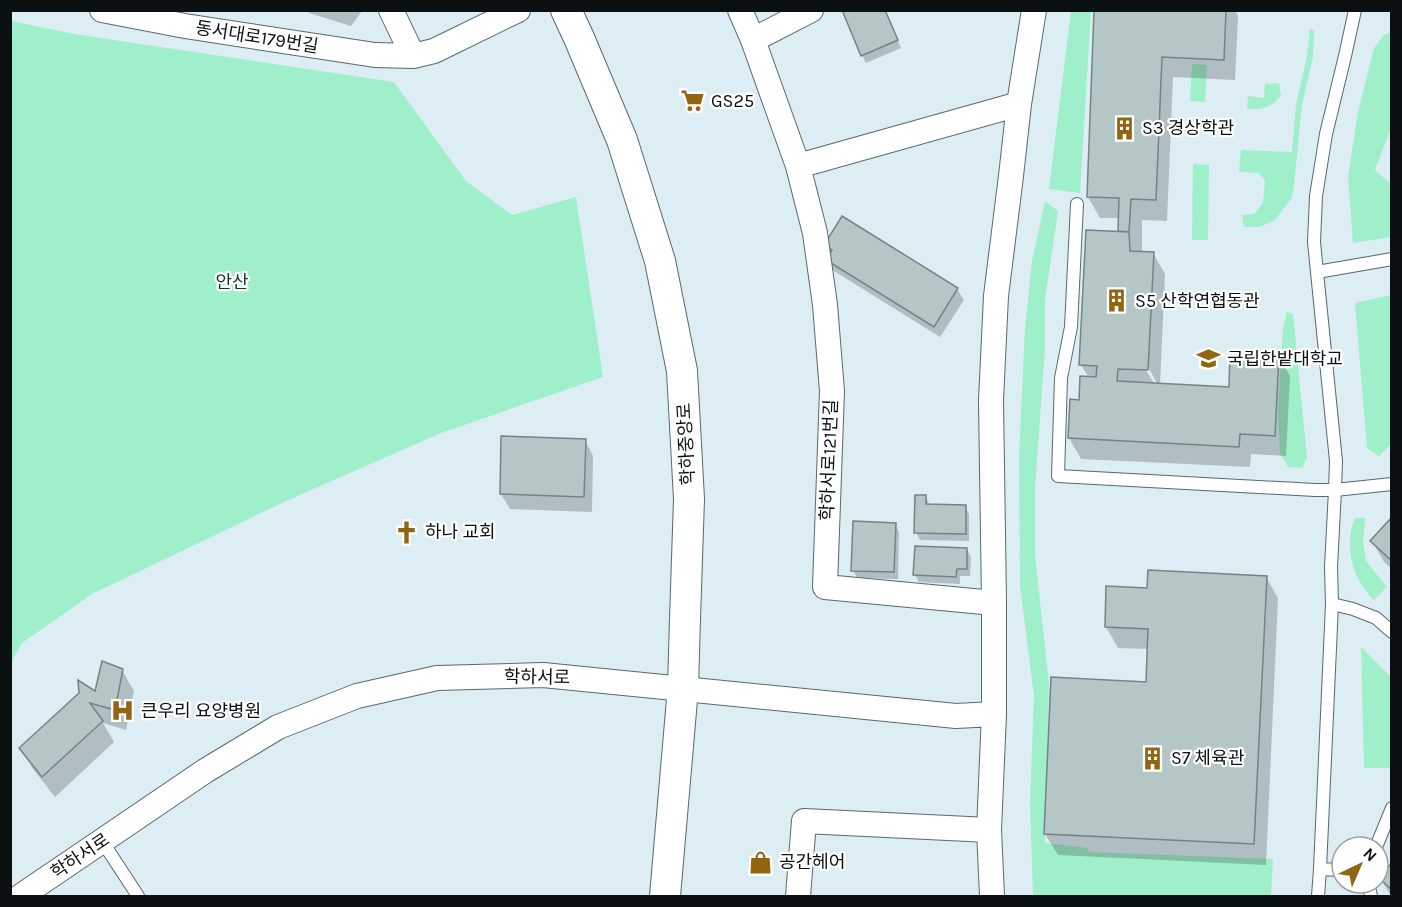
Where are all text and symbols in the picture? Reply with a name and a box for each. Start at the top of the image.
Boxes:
street label: 동서대로179번길 [194,16,320,58]
supermarket icon: GS25 [680,88,706,114]
place label: GS25 [711,90,754,112]
building icon: S3 경상학관 [1111,115,1137,141]
place label: S3 경상학관 [1142,117,1234,139]
park label: 안산 [215,271,249,293]
building icon: S5 산학연협동관 [1104,288,1130,314]
place label: S5 산학연협동관 [1135,290,1260,312]
school or university icon: 국립한밭대학교 [1196,346,1222,372]
place label: 국립한밭대학교 [1227,348,1343,370]
street label: 학하서로121번길 [816,399,842,521]
street label: 학하중앙로 [673,402,699,486]
church icon: 하나 교회 [394,519,420,545]
place label: 하나 교회 [425,521,496,543]
street label: 학하서로 [504,665,570,689]
hospital icon: 큰우리 요양병원 [110,698,136,724]
place label: 큰우리 요양병원 [141,700,261,722]
building icon: S7 체육관 [1140,745,1166,771]
place label: S7 체육관 [1171,747,1245,769]
street label: 학하서로 [46,828,114,884]
north arrow [1330,835,1390,895]
text: N [1359,844,1381,865]
shop icon: 공간헤어 [748,849,774,875]
place label: 공간헤어 [779,851,845,873]

